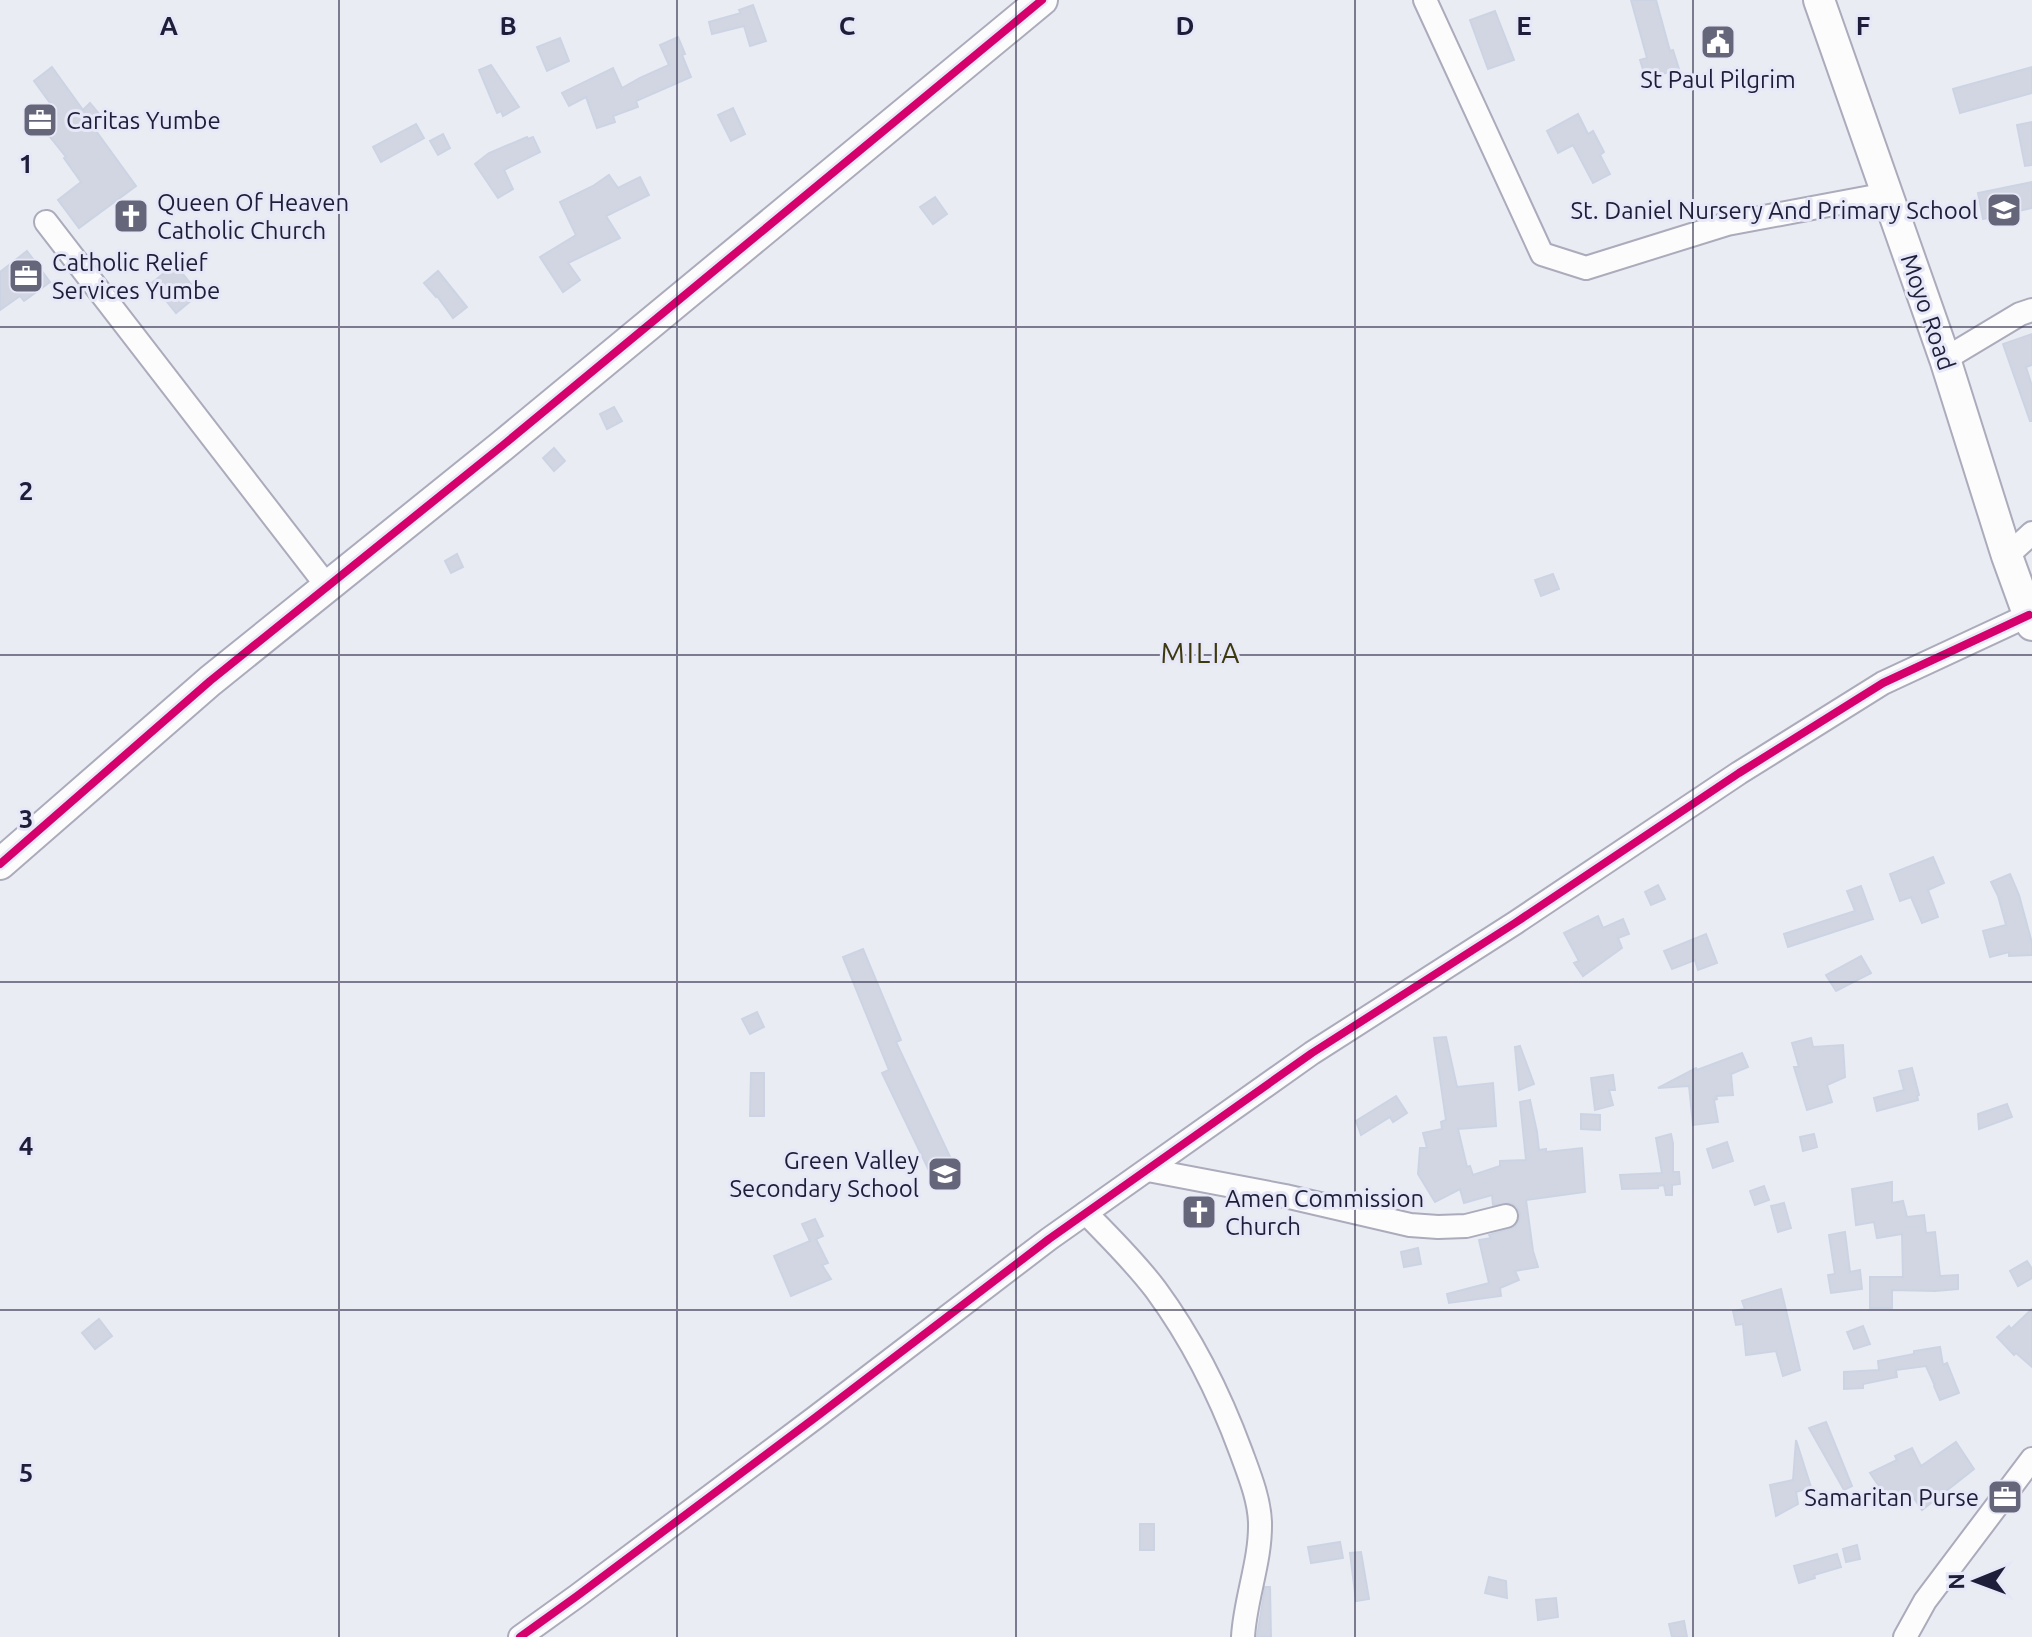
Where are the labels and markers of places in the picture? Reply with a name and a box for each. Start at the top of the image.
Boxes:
public building icon: St Paul Pilgrim [1699,23,1737,61]
place label: St Paul Pilgrim [1640,66,1796,93]
office icon: Caritas Yumbe [21,101,59,139]
place label: Caritas Yumbe [66,107,221,134]
place label: Queen Of Heaven Catholic Church [157,189,349,244]
school or university icon: St. Daniel Nursery And Primary School [1985,191,2023,229]
church icon: Queen Of Heaven Catholic Church [112,197,150,235]
place label: St. Daniel Nursery And Primary School [1571,197,1978,224]
place label: Catholic Relief Services Yumbe [52,249,220,304]
office icon: Catholic Relief Services Yumbe [7,257,45,295]
place label: Green Valley Secondary School [729,1147,919,1202]
school or university icon: Green Valley Secondary School [926,1155,964,1193]
place label: Amen Commission Church [1225,1185,1424,1240]
church icon: Amen Commission Church [1180,1193,1218,1231]
office icon: Samaritan Purse [1986,1478,2024,1516]
place label: Samaritan Purse [1804,1484,1979,1511]

